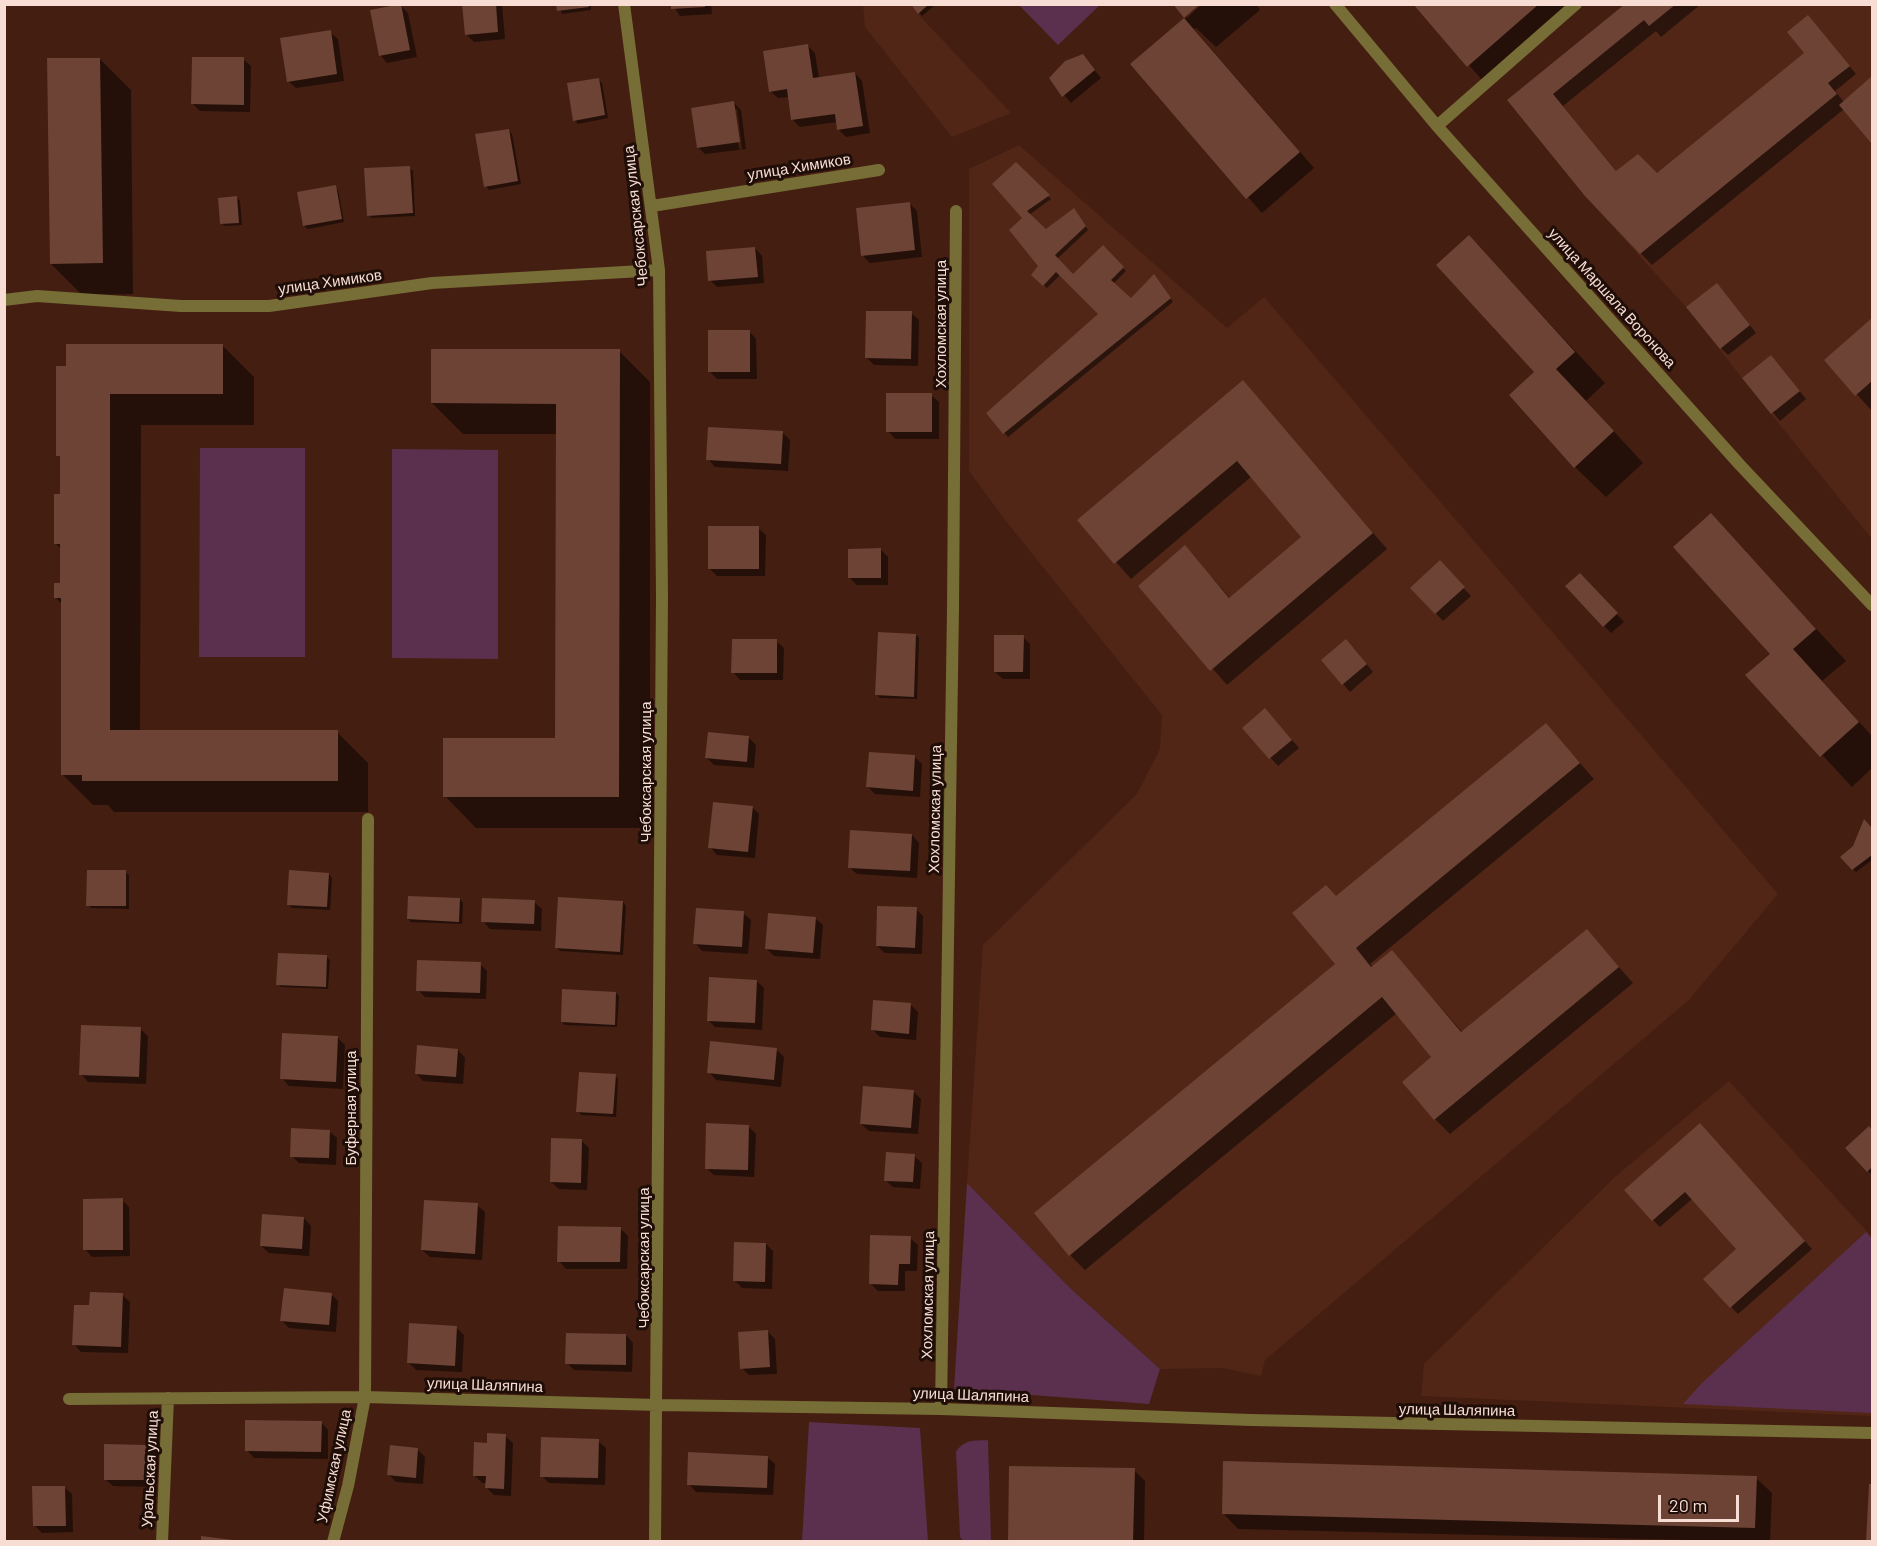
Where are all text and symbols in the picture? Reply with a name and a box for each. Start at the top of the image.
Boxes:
street label: Чебоксарская улица [620,145,652,287]
street label: улица Химиков [746,150,852,184]
street label: улица Маршала Воронова [1544,224,1680,372]
street label: Хохломская улица [932,260,950,388]
street label: улица Химиков [277,266,383,298]
street label: Чебоксарская улица [637,701,655,843]
street label: Хохломская улица [925,745,945,873]
street label: Буферная улица [342,1051,360,1165]
street label: Чебоксарская улица [635,1187,653,1329]
street label: Хохломская улица [918,1231,938,1359]
street label: улица Шаляпина [427,1374,543,1396]
street label: улица Шаляпина [913,1384,1029,1406]
street label: улица Шаляпина [1399,1400,1515,1420]
street label: Уфимская улица [313,1408,355,1524]
street label: Уральская улица [138,1410,162,1528]
scale bar [1661,1483,1742,1521]
text: 20 m [1669,1494,1707,1516]

